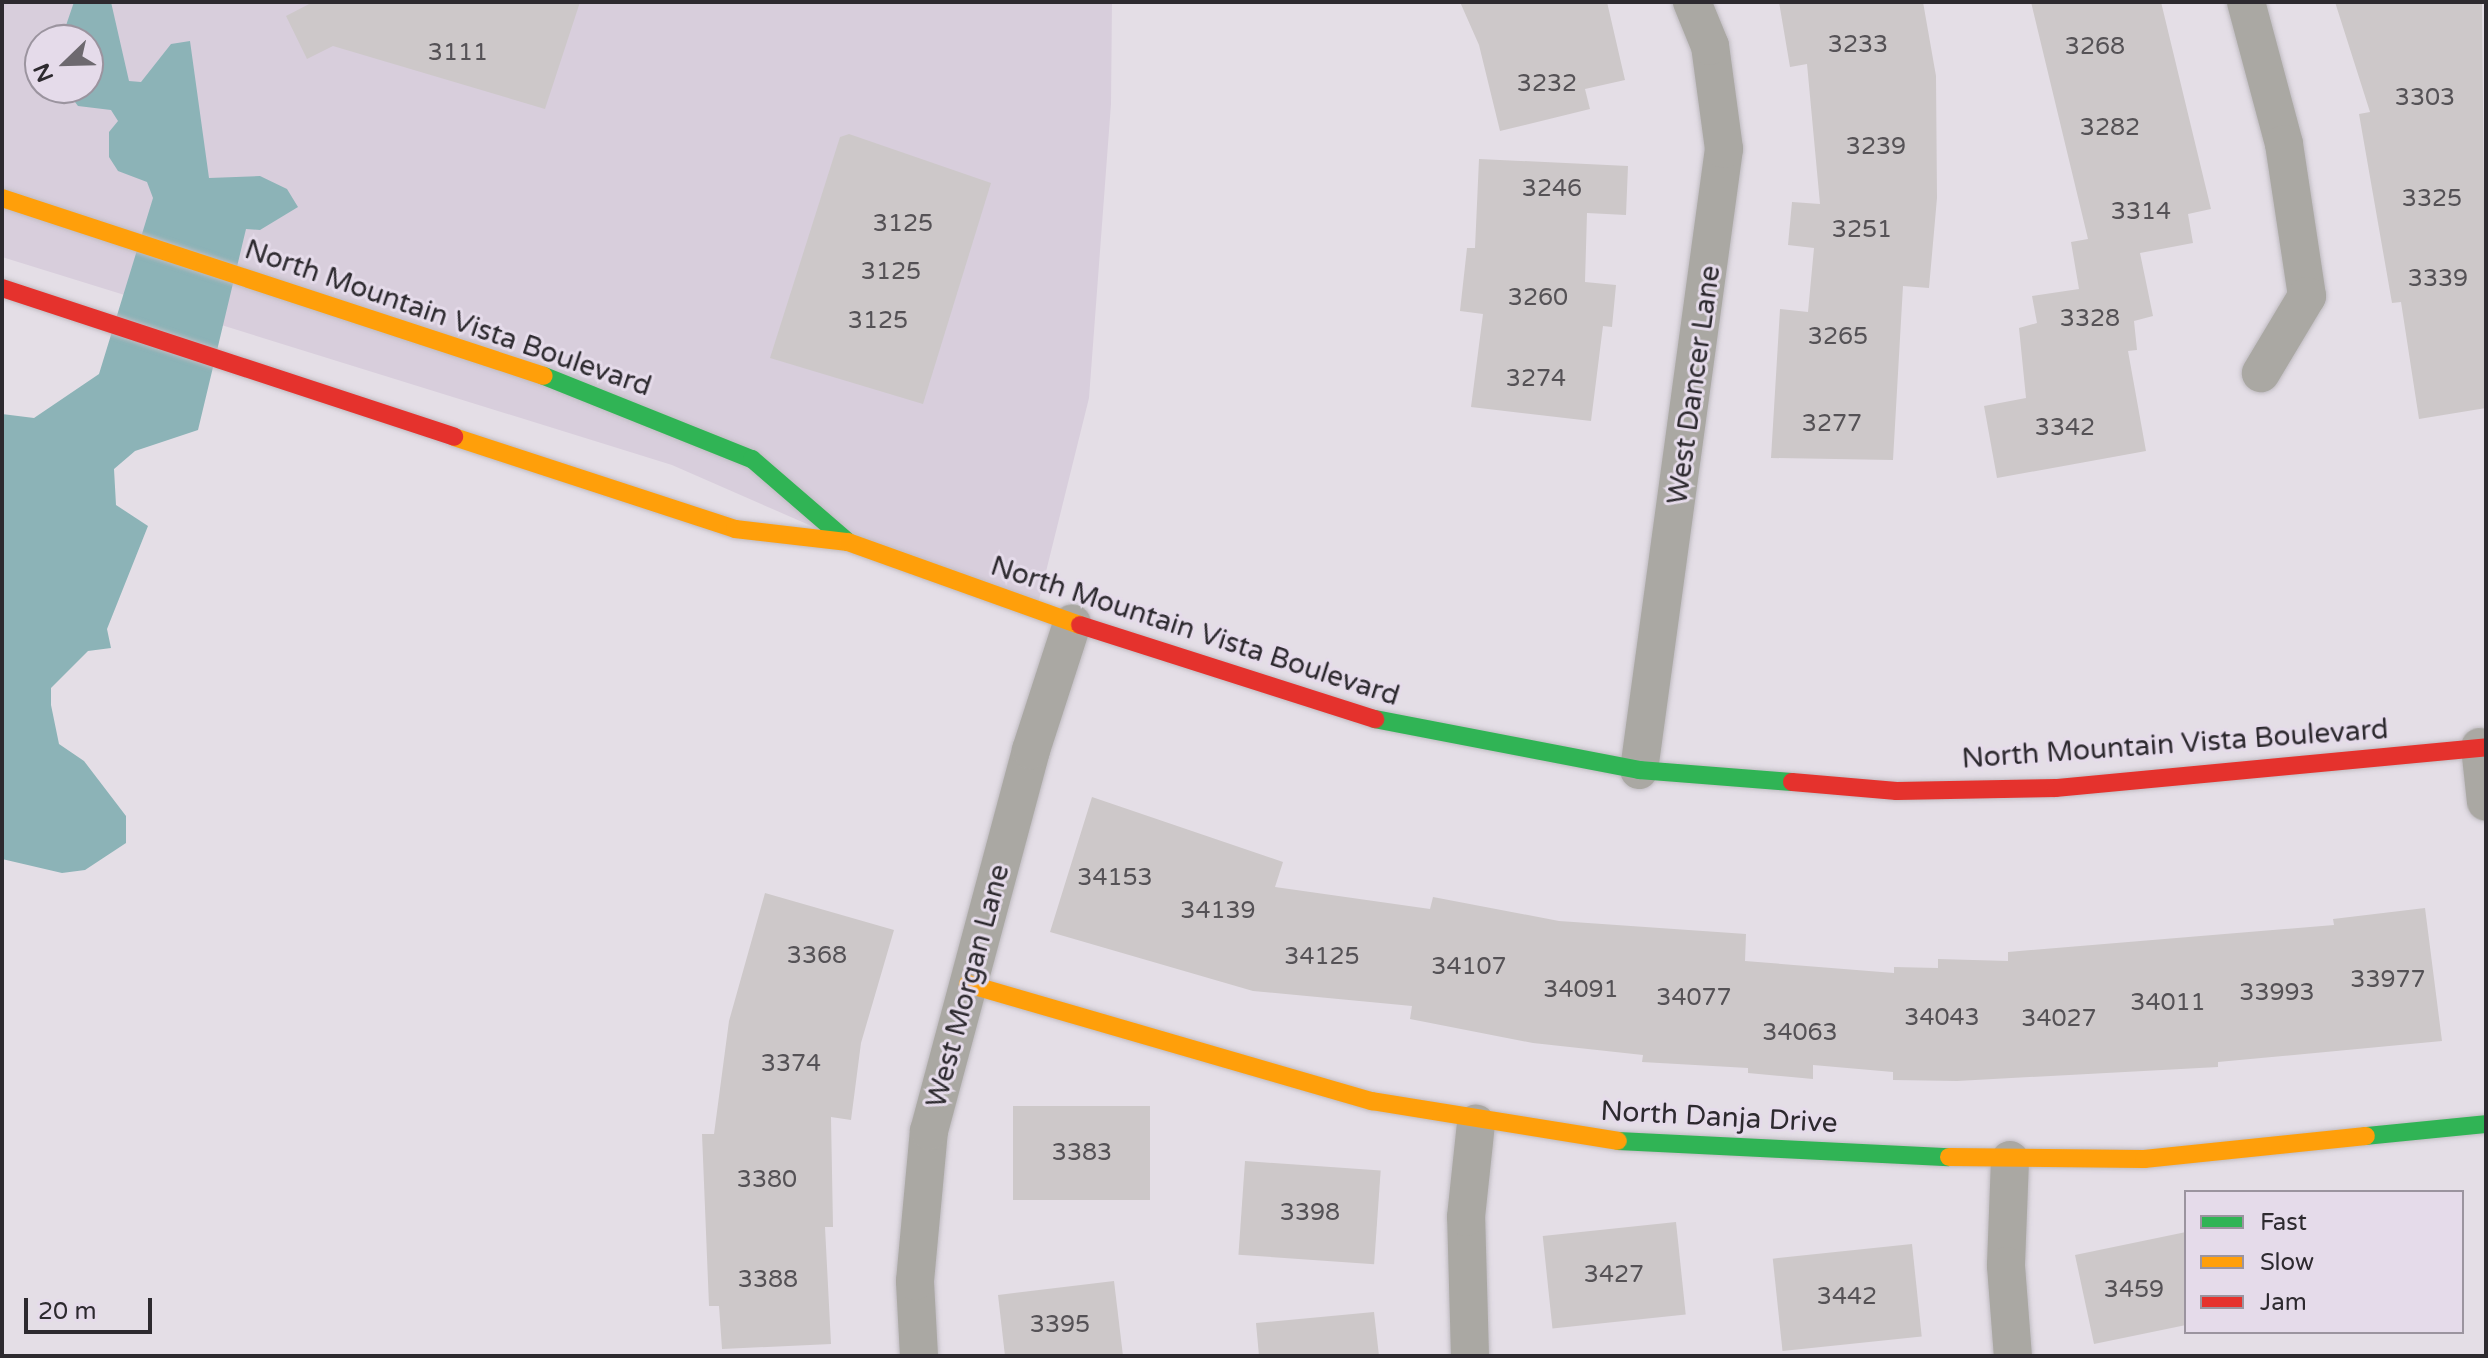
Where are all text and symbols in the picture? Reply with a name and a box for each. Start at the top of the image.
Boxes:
north arrow [24,24,104,104]
house number: 3233 [1828,31,1888,59]
house number: 3268 [2065,33,2125,61]
house number: 3111 [428,39,488,67]
text: N [28,59,59,86]
house number: 3232 [1517,70,1577,98]
house number: 3303 [2395,84,2455,112]
house number: 3282 [2080,114,2140,142]
house number: 3239 [1846,133,1906,161]
house number: 3246 [1522,175,1582,203]
house number: 3325 [2402,185,2462,213]
house number: 3314 [2111,198,2171,226]
house number: 3125 [873,210,933,238]
house number: 3251 [1832,216,1892,244]
street label: North Mountain Vista Boulevard [240,233,656,403]
house number: 3125 [861,258,921,286]
street label: West Dancer Lane [1661,263,1727,507]
house number: 3339 [2408,265,2468,293]
house number: 3260 [1508,284,1568,312]
house number: 3328 [2060,305,2120,333]
house number: 3125 [848,307,908,335]
house number: 3265 [1808,323,1868,351]
house number: 3274 [1506,365,1566,393]
house number: 3277 [1802,410,1862,438]
house number: 3342 [2035,414,2095,442]
street label: North Mountain Vista Boulevard [986,549,1404,713]
street label: North Mountain Vista Boulevard [1961,712,2389,776]
street label: West Morgan Lane [919,861,1017,1111]
house number: 34153 [1077,864,1153,892]
house number: 34139 [1180,897,1256,925]
house number: 3368 [787,942,847,970]
house number: 34125 [1284,943,1360,971]
house number: 34107 [1431,953,1507,981]
house number: 33977 [2350,966,2426,994]
house number: 34091 [1543,976,1619,1004]
house number: 33993 [2239,979,2315,1007]
house number: 34077 [1656,984,1732,1012]
house number: 34011 [2130,989,2206,1017]
house number: 34043 [1904,1004,1980,1032]
house number: 34027 [2021,1005,2097,1033]
house number: 34063 [1762,1019,1838,1047]
house number: 3374 [761,1050,821,1078]
street label: North Danja Drive [1600,1094,1838,1140]
house number: 3383 [1052,1139,1112,1167]
house number: 3380 [737,1166,797,1194]
legend [2184,1190,2464,1334]
house number: 3398 [1280,1199,1340,1227]
text: Fast [2260,1208,2307,1237]
text: Slow [2260,1248,2314,1277]
house number: 3427 [1584,1261,1644,1289]
house number: 3388 [738,1266,798,1294]
house number: 3459 [2104,1276,2164,1304]
scale bar [28,1282,156,1332]
house number: 3442 [1817,1283,1877,1311]
text: Jam [2260,1288,2307,1317]
text: 20 m [38,1297,96,1326]
house number: 3395 [1030,1311,1090,1339]

